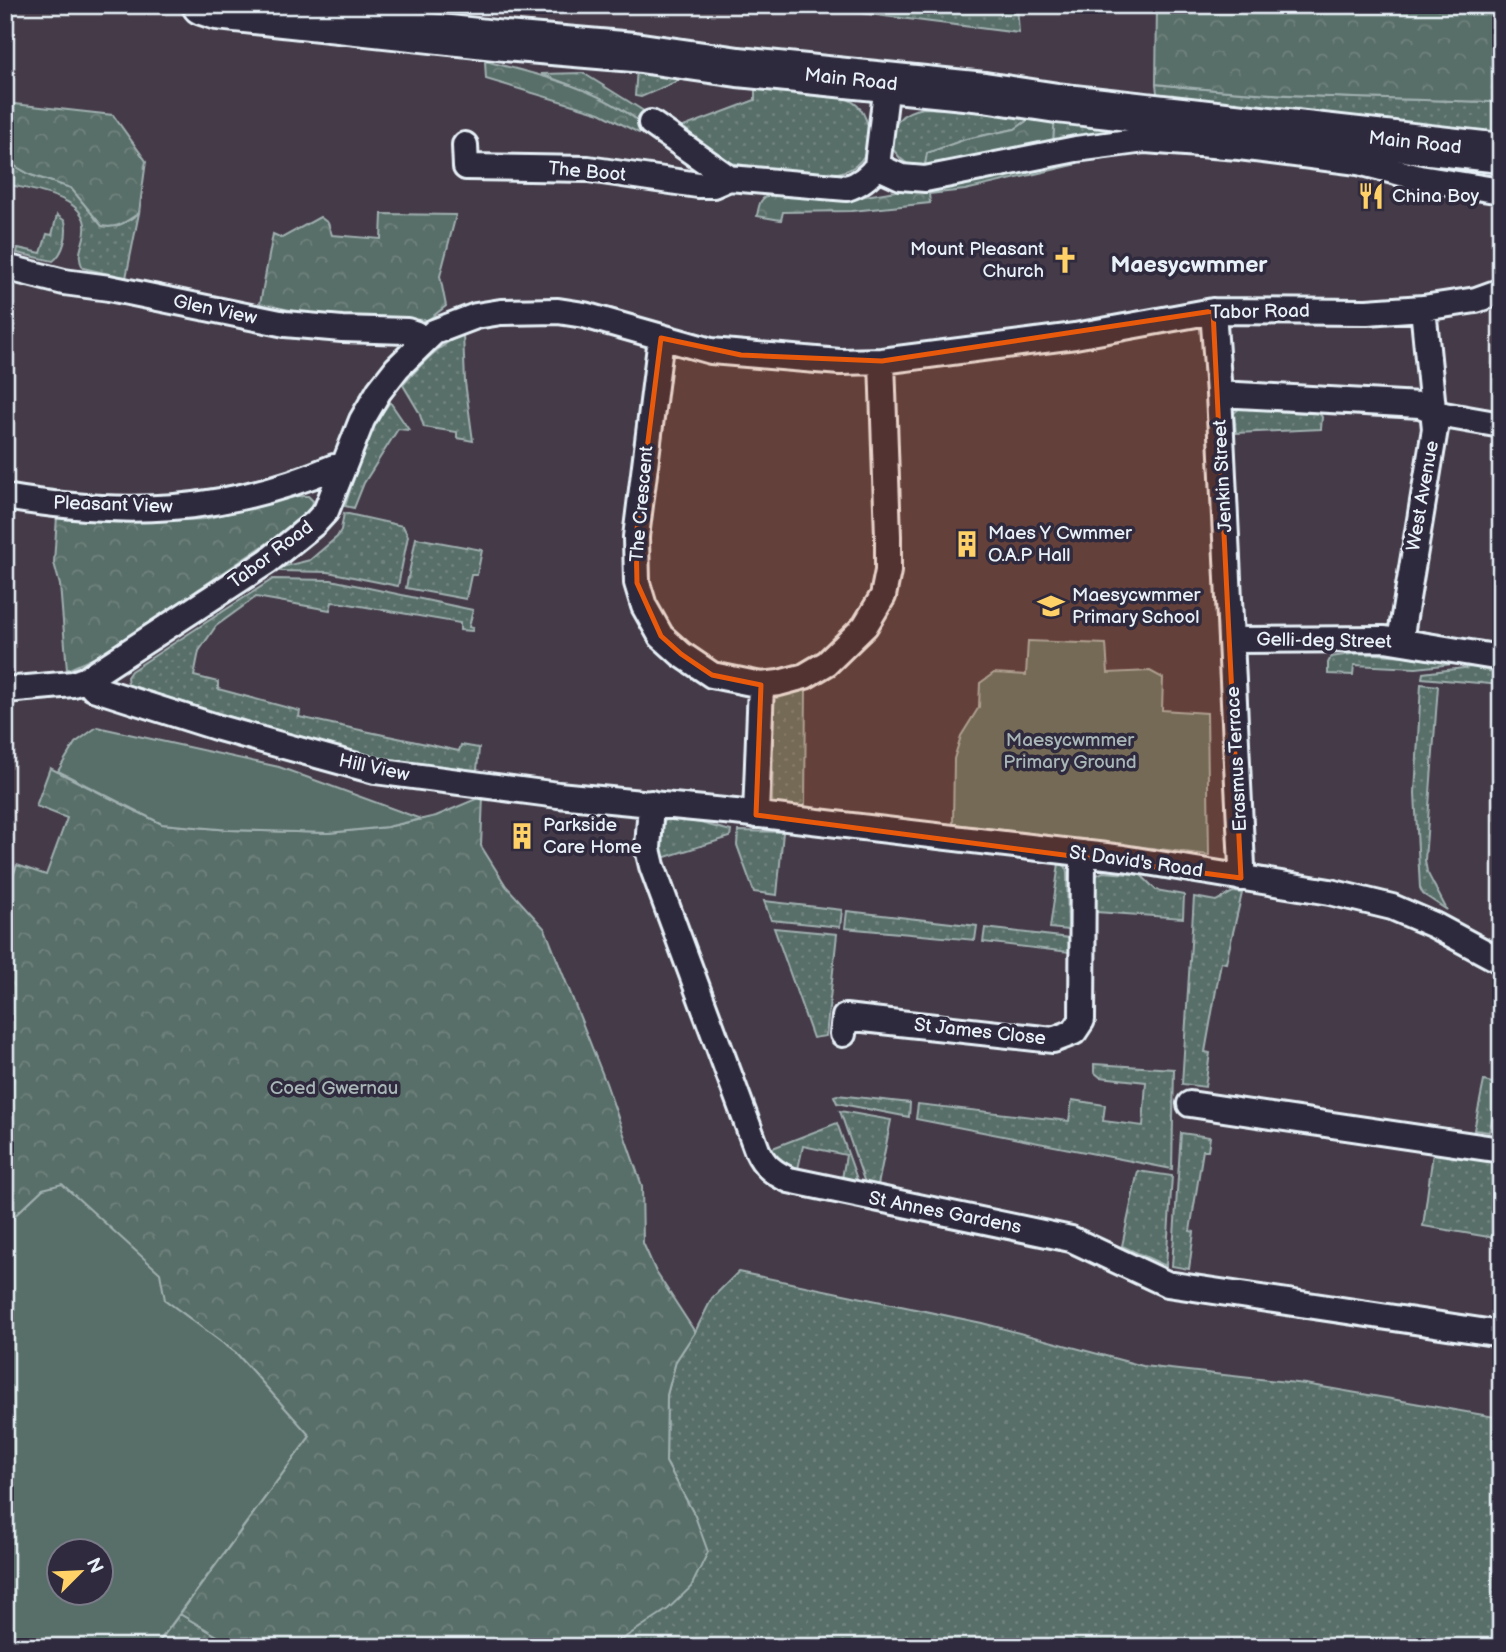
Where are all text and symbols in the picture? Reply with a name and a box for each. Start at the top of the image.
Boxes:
street label: Main Road [803,64,899,96]
street label: Main Road [1367,127,1463,159]
street label: The Boot [547,157,627,187]
restaurant icon: China Boy [1356,181,1386,211]
place label: China Boy [1392,185,1480,208]
place label: Mount Pleasant Church [910,238,1044,283]
church icon: Mount Pleasant Church [1050,245,1080,275]
district label: Maesycwmmer [1110,251,1268,279]
street label: Glen View [171,290,259,330]
street label: Tabor Road [1210,300,1310,324]
street label: Jenkin Street [1209,419,1237,533]
street label: West Avenue [1402,439,1444,553]
street label: The Crescent [625,445,659,563]
street label: Pleasant View [53,491,173,519]
street label: Tabor Road [224,516,318,594]
place label: Maes Y Cwmmer O.A.P Hall [988,522,1133,567]
building icon: Maes Y Cwmmer O.A.P Hall [952,529,982,559]
place label: Maesycwmmer Primary School [1072,584,1202,629]
school or university icon: Maesycwmmer Primary School [1036,591,1066,621]
street label: Gelli-deg Street [1256,628,1392,654]
street label: Erasmus Terrace [1222,686,1252,832]
park label: Maesycwmmer Primary Ground [1003,729,1137,774]
street label: Hill View [337,749,412,787]
place label: Parkside Care Home [543,814,642,859]
building icon: Parkside Care Home [507,821,537,851]
street label: St David's Road [1068,841,1204,883]
street label: St James Close [913,1014,1047,1050]
park label: Coed Gwernau [270,1077,398,1100]
street label: St Annes Gardens [867,1187,1023,1239]
north arrow [46,1536,116,1606]
text: N [81,1554,108,1577]

